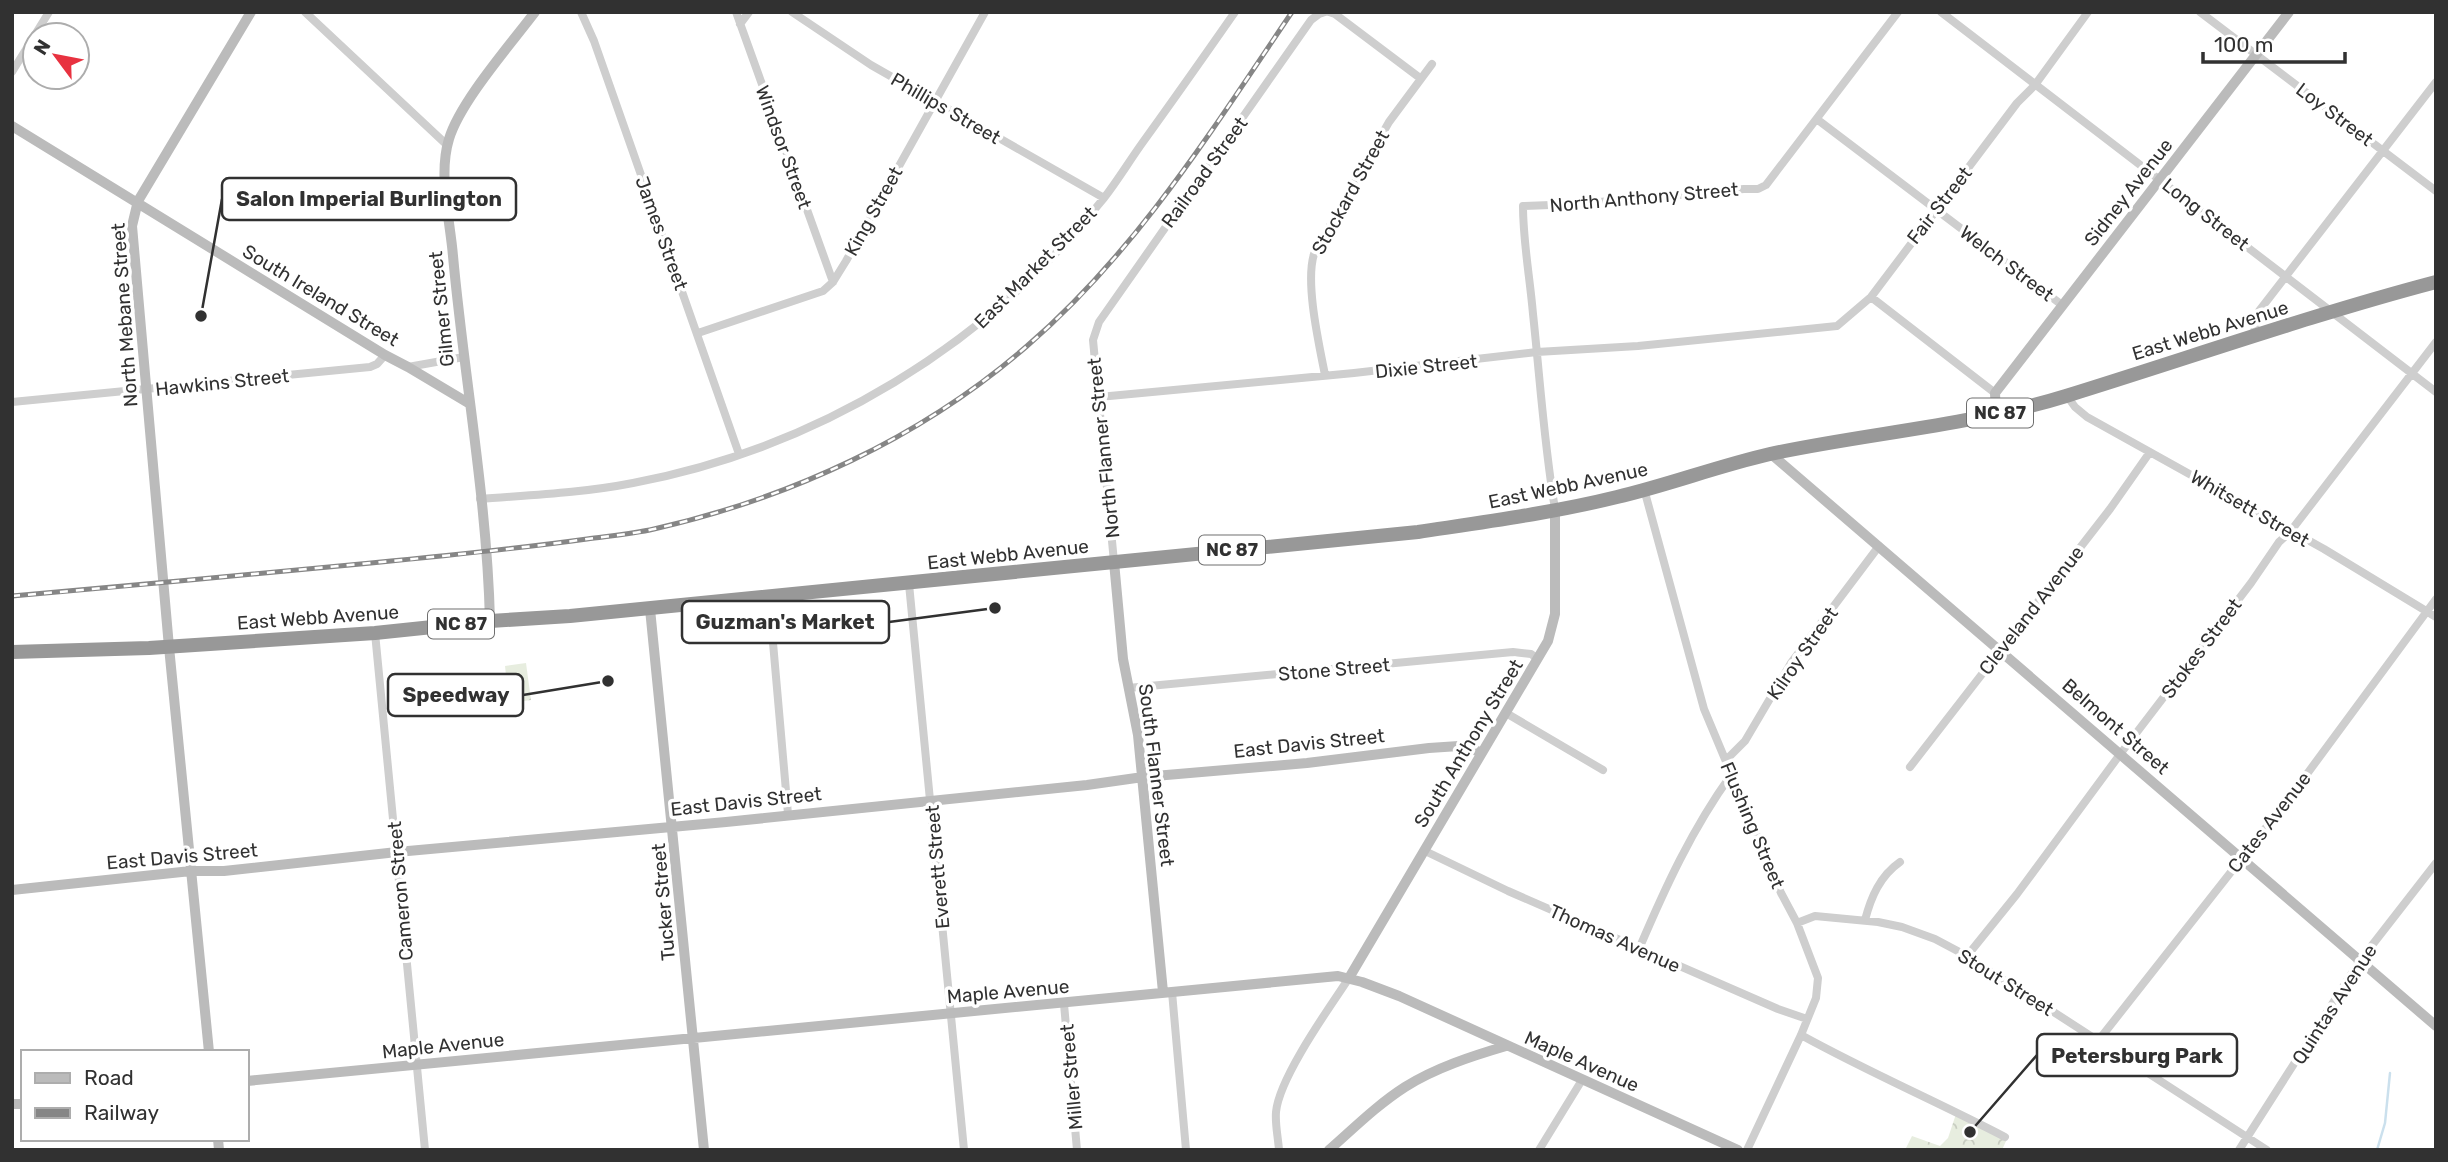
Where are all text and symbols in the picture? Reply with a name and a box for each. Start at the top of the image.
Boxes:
north arrow [21,21,91,91]
scale bar [2203,21,2345,65]
text: 100 m [2214,32,2273,57]
text: N [29,35,55,59]
street label: Phillips Street [887,68,1005,149]
street label: Loy Street [2292,78,2378,151]
street label: Windsor Street [751,82,817,213]
street label: Railroad Street [1156,112,1253,232]
street label: Stockard Street [1307,126,1394,258]
street label: Sidney Avenue [2079,134,2178,251]
street label: King Street [840,162,908,260]
street label: Fair Street [1902,162,1977,249]
street label: James Street [630,173,693,294]
street label: Long Street [2158,173,2254,256]
callout: Salon Imperial Burlington [222,178,516,220]
street label: North Anthony Street [1549,178,1740,217]
text: Salon Imperial Burlington [236,186,502,211]
street label: East Market Street [969,201,1102,333]
street label: Welch Street [1955,221,2059,307]
street label: North Mebane Street [107,222,142,408]
street label: South Ireland Street [238,240,404,351]
street label: Gilmer Street [424,249,459,368]
street label: East Webb Avenue [2129,296,2291,365]
street label: Dixie Street [1374,350,1479,383]
street label: North Flanner Street [1083,356,1124,539]
street label: Hawkins Street [154,364,291,401]
road number: NC 87 [1967,398,2033,428]
street label: East Webb Avenue [1486,457,1650,514]
street label: Whitsett Street [2186,465,2314,552]
street label: East Webb Avenue [926,535,1090,574]
road number: NC 87 [1199,536,1265,564]
street label: Cleveland Avenue [1974,541,2089,679]
street label: Stokes Street [2156,593,2247,703]
street label: East Webb Avenue [236,600,400,635]
callout: Guzman's Market [682,601,889,643]
street label: Kilroy Street [1762,602,1843,704]
text: Guzman's Market [695,609,875,634]
road number: NC 87 [428,610,494,638]
street label: Stone Street [1277,653,1391,686]
street label: South Anthony Street [1409,655,1528,832]
callout: Speedway [388,674,523,716]
street label: Belmont Street [2058,674,2174,779]
text: Speedway [402,682,510,707]
street label: South Flanner Street [1134,682,1179,868]
street label: East Davis Street [1232,724,1386,763]
street label: Flushing Street [1715,758,1790,893]
street label: Cates Avenue [2223,767,2316,877]
street label: East Davis Street [669,782,823,821]
street label: Everett Street [921,804,954,930]
street label: Cameron Street [383,820,418,962]
street label: East Davis Street [106,838,259,875]
street label: Tucker Street [647,842,680,962]
street label: Thomas Avenue [1546,899,1684,978]
street label: Quintas Avenue [2287,940,2382,1069]
street label: Stout Street [1954,944,2058,1021]
street label: Maple Avenue [946,975,1070,1008]
street label: Miller Street [1055,1023,1088,1131]
street label: Maple Avenue [1521,1026,1643,1097]
street label: Maple Avenue [381,1028,505,1063]
callout: Petersburg Park [2037,1034,2237,1076]
text: Petersburg Park [2051,1043,2224,1068]
legend [21,1050,248,1141]
text: Road [84,1065,134,1090]
text: Railway [84,1100,159,1125]

